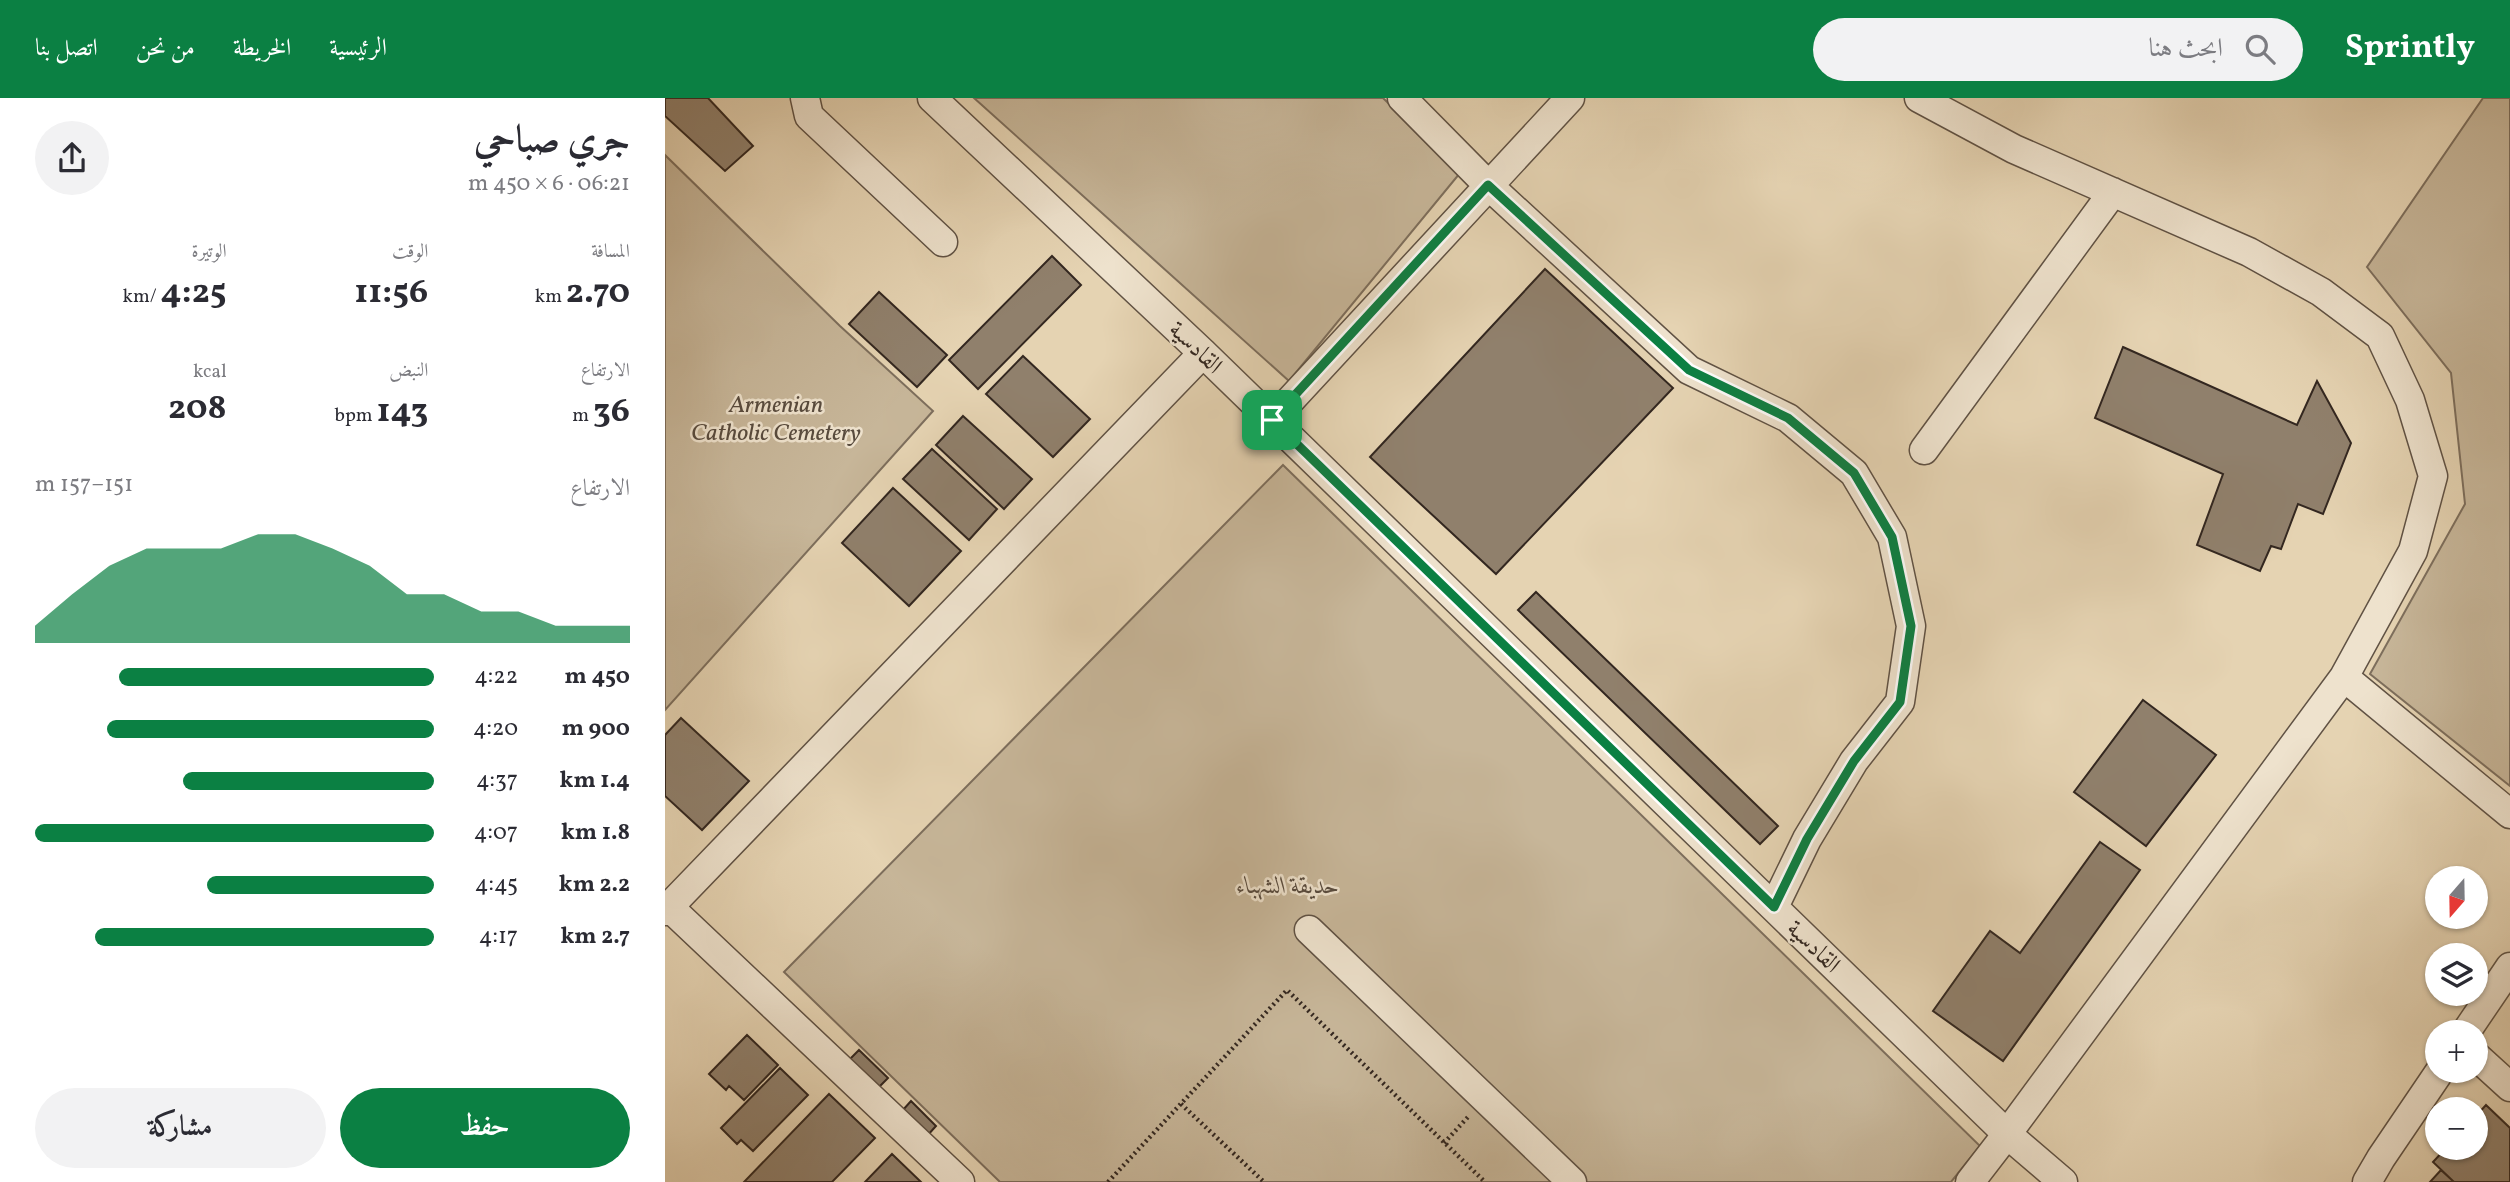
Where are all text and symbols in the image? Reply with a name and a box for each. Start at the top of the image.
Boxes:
search box [1813,18,2303,81]
text: Sprintly [2345,26,2475,72]
icon: search [2241,30,2279,68]
text: ابحث هنا [2148,31,2223,67]
text: اتصل بنا [35,32,98,66]
text: من نحن [136,32,195,66]
text: الخريطة [233,32,291,66]
text: الرئيسية [329,32,387,66]
text: جري صباحي [474,115,630,168]
button: share [35,121,109,195]
text: 06:21 · 6 × 450 m [468,168,630,200]
text: الوتيرة [192,239,227,265]
text: الوقت [392,239,428,265]
text: المسافة [591,239,630,265]
text: 4:25 [160,269,227,317]
text: 11:56 [354,269,428,317]
text: 2.70 [566,269,630,317]
text: /km [123,284,160,310]
text: km [535,284,566,310]
street label: القادسية [1160,314,1229,383]
text: النبض [389,358,428,384]
text: الارتفاع [581,358,630,384]
text: kcal [193,359,227,385]
text: 208 [168,385,227,433]
text: 143 [376,388,428,436]
text: 36 [593,388,630,436]
park label: Armenian Catholic Cemetery [691,389,861,451]
pin [1242,390,1302,450]
icon: arrive [1253,401,1291,439]
text: bpm [335,403,376,429]
text: m [572,403,593,429]
text: 151–157 m [35,469,133,501]
text: الارتفاع [570,473,630,505]
text: 4:22 [474,661,518,693]
text: 450 m [565,661,630,693]
text: 4:20 [473,713,518,745]
text: 900 m [562,713,630,745]
text: 4:37 [476,765,518,797]
text: 1.4 km [559,765,630,797]
text: 4:07 [474,817,518,849]
text: 1.8 km [561,817,630,849]
north arrow [2425,866,2489,929]
map controls [2425,866,2488,1160]
text: 4:45 [475,869,518,901]
text: 2.2 km [559,869,630,901]
park label: حديقة الشهباء [1237,870,1339,904]
street label: القادسية [1778,913,1847,982]
text: 4:17 [479,921,518,953]
text: 2.7 km [560,921,630,953]
button: layers [2425,943,2488,1006]
button: + [2425,1020,2488,1083]
button: مشاركة [35,1088,326,1168]
button: حفظ [340,1088,630,1168]
button: − [2425,1097,2488,1160]

